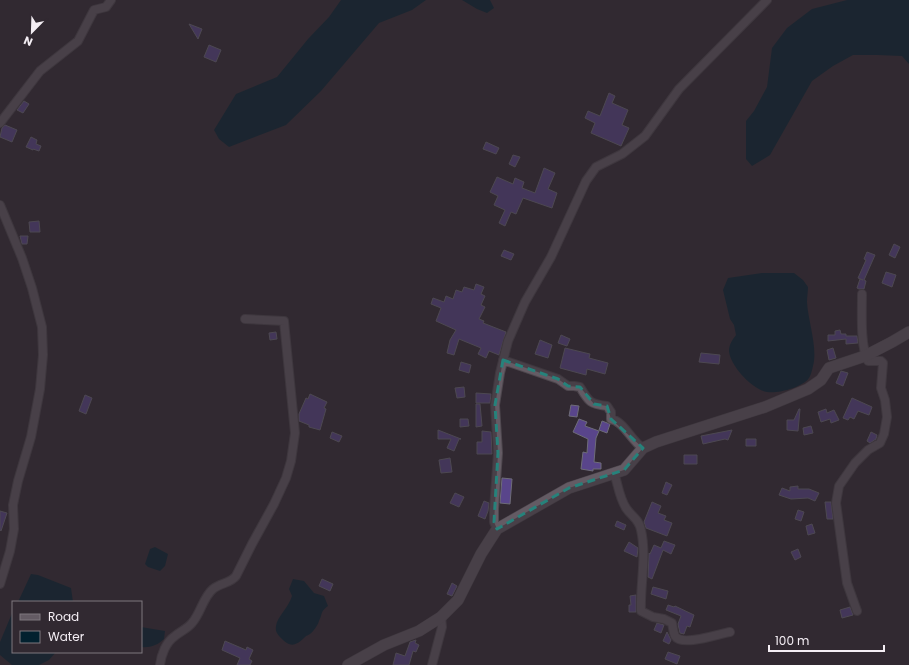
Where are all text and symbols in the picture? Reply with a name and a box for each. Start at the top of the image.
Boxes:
north arrow [12,12,52,52]
text: N [21,32,35,50]
legend [12,601,142,653]
text: Road [48,608,79,625]
scale bar [769,627,884,653]
text: Water [48,628,85,645]
text: 100 m [775,632,809,649]

